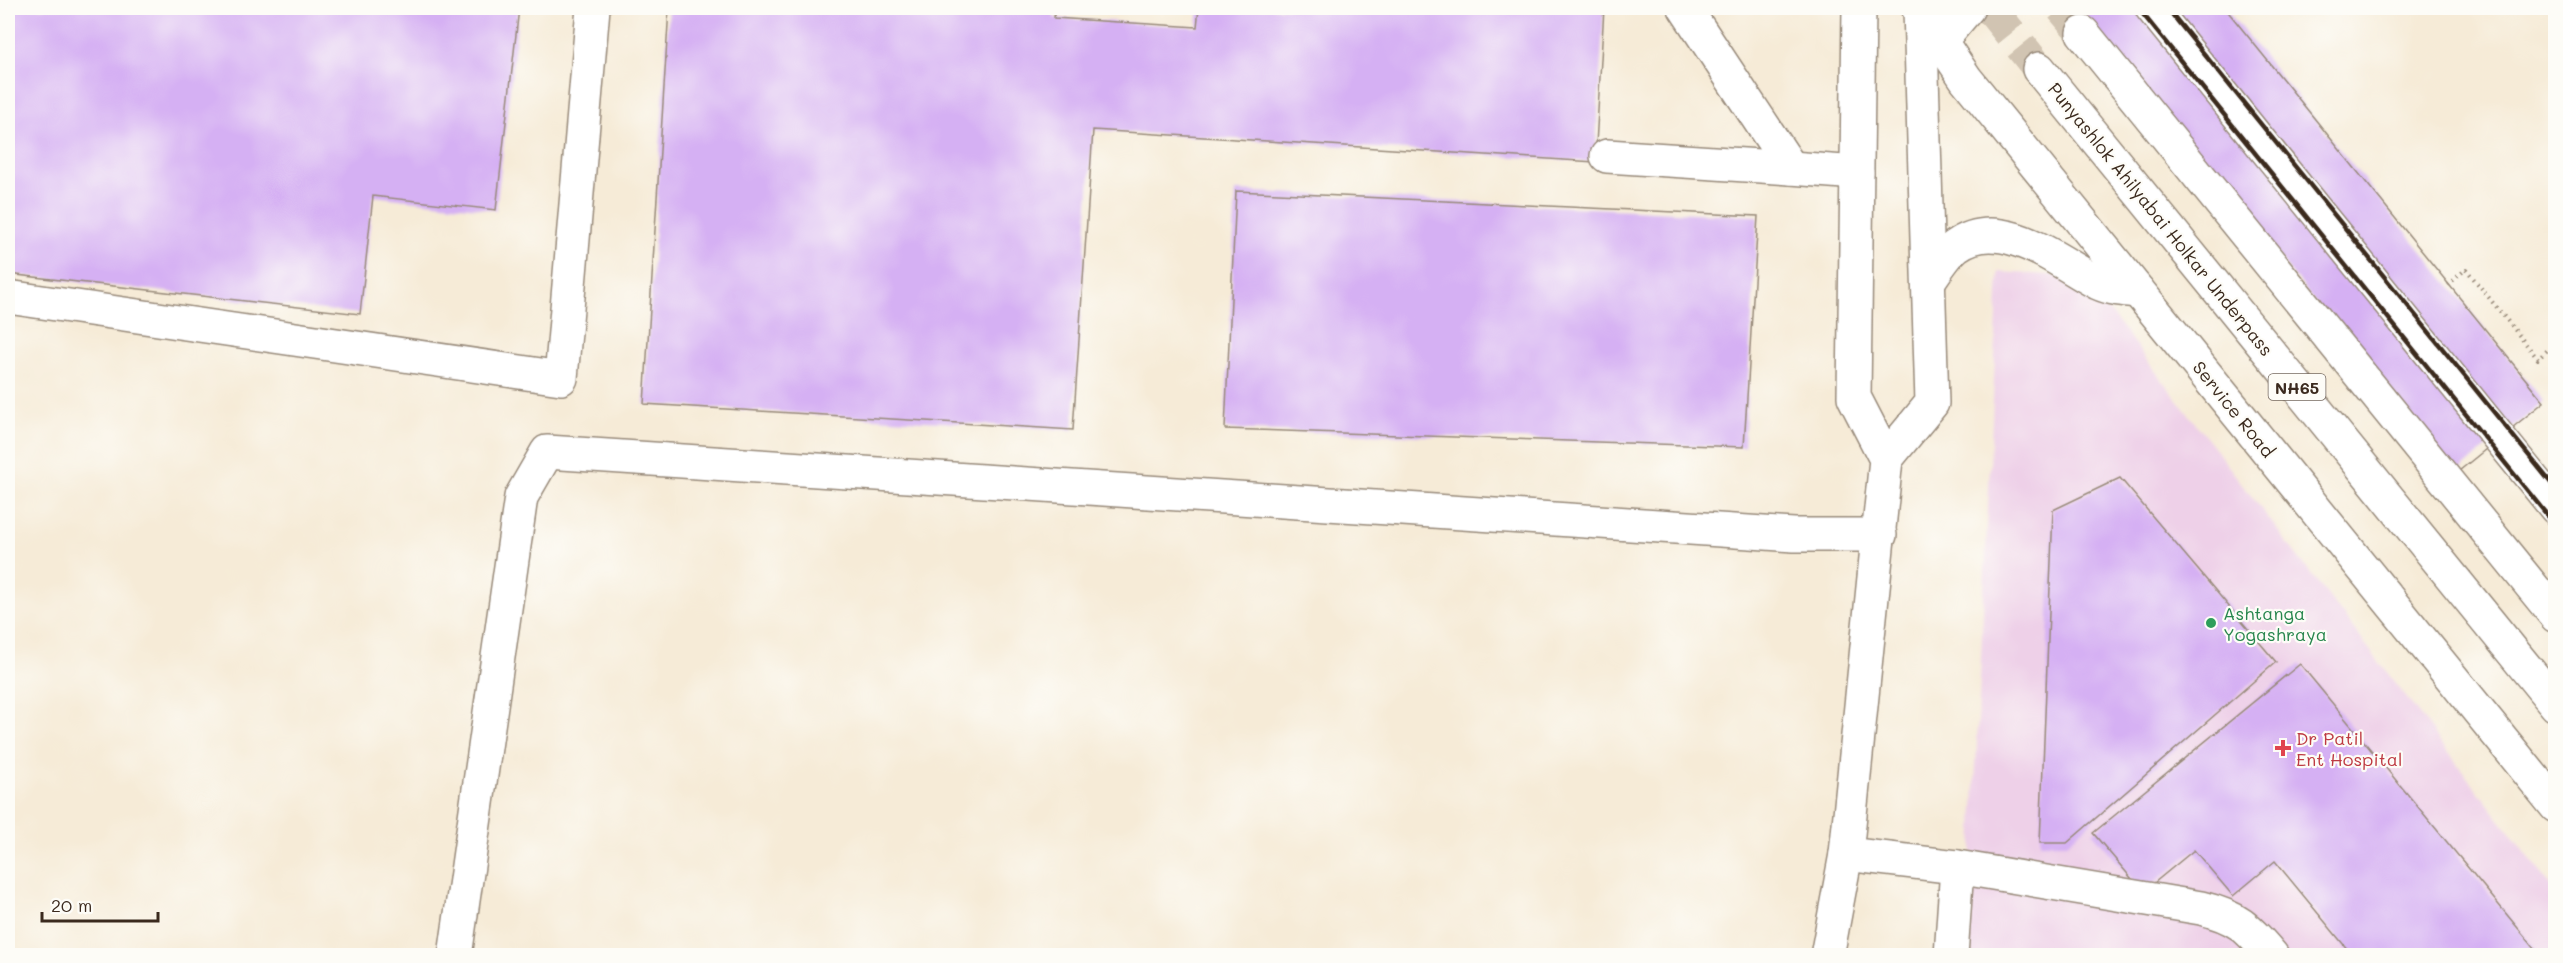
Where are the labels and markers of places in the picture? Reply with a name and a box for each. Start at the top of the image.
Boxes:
place label: Ashtanga Yogashraya [2223,601,2327,646]
marker: Ashtanga Yogashraya [2204,616,2218,630]
place label: Dr Patil Ent Hospital [2296,726,2403,771]
marker: Dr Patil Ent Hospital [2274,739,2292,757]

